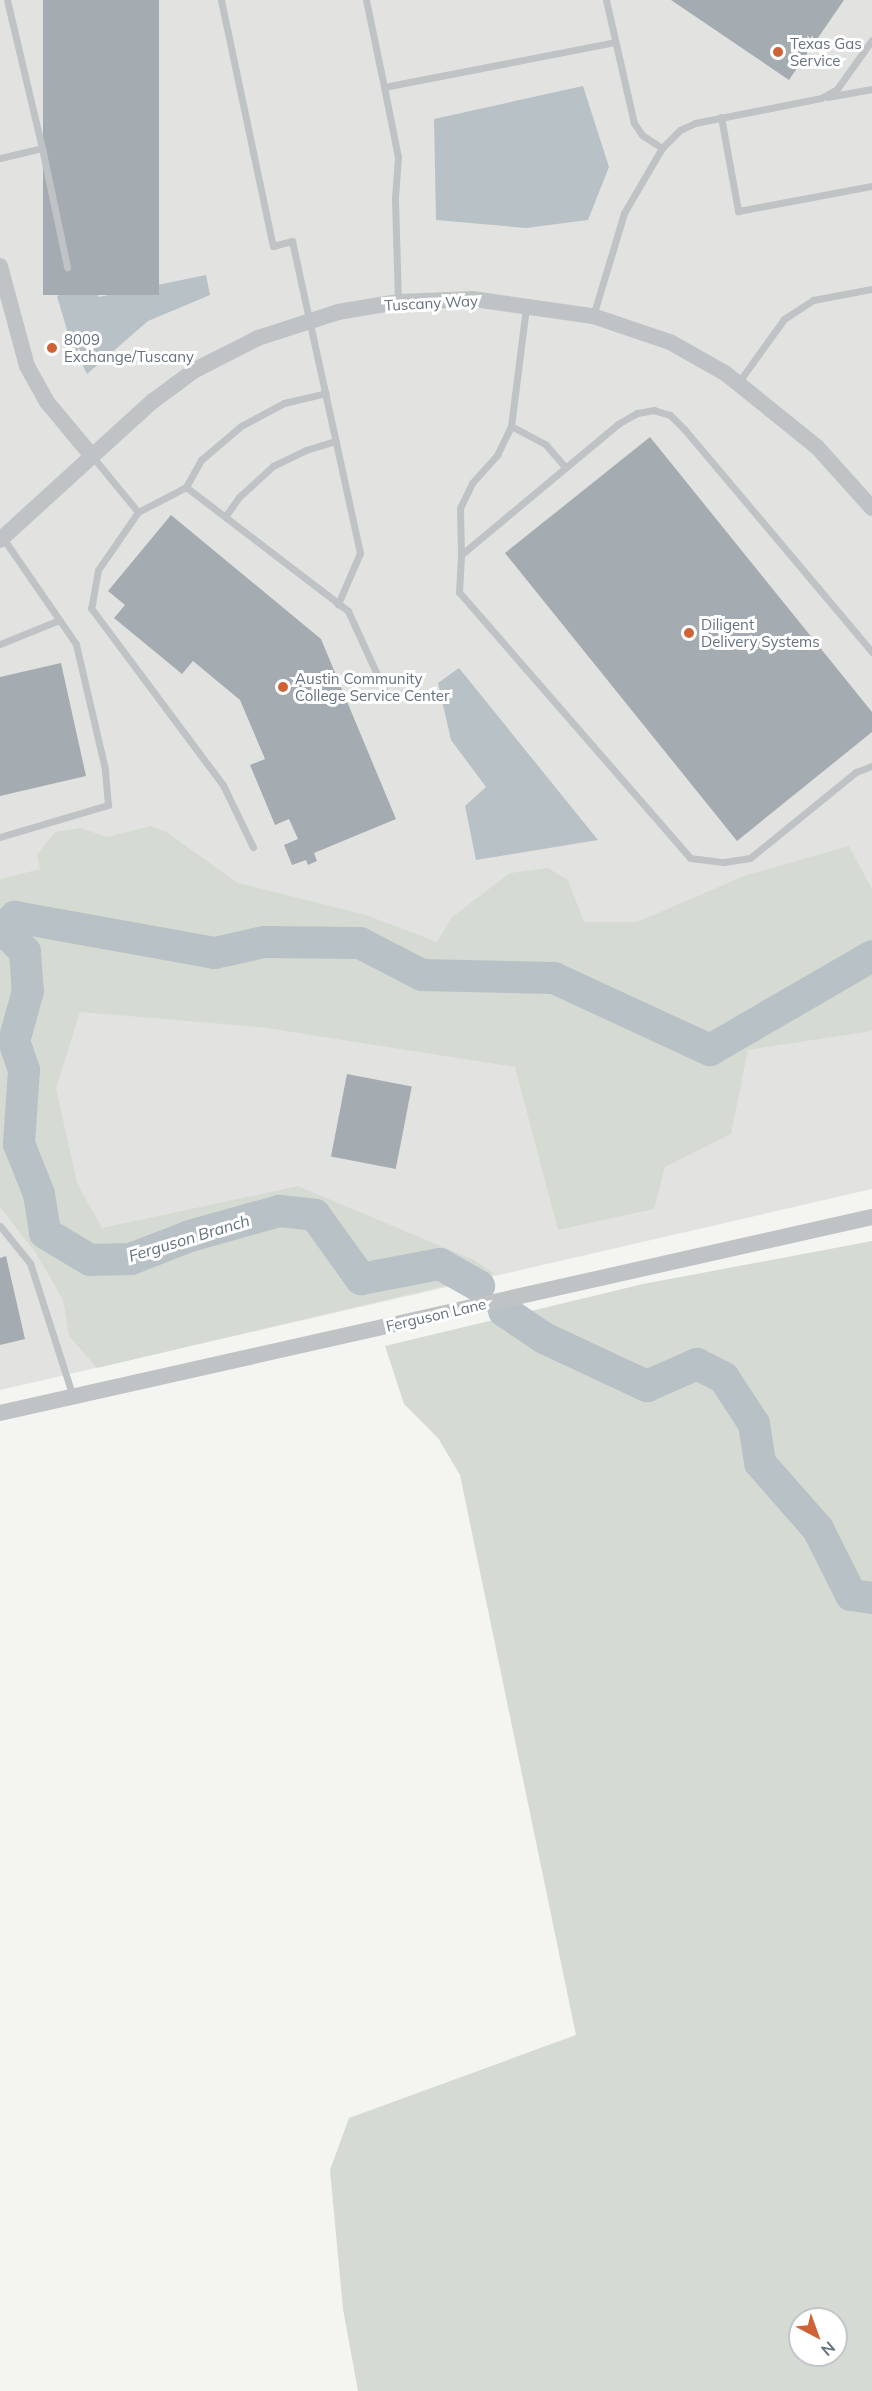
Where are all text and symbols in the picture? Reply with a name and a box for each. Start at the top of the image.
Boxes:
place label: Texas Gas Service [790,34,862,69]
marker: Texas Gas Service [771,45,785,59]
street label: Tuscany Way [384,292,478,314]
place label: 8009 Exchange/Tuscany [64,330,194,365]
marker: 8009 Exchange/Tuscany [45,341,59,355]
place label: Diligent Delivery Systems [701,615,820,650]
marker: Diligent Delivery Systems [682,626,696,640]
place label: Austin Community College Service Center [295,669,449,704]
marker: Austin Community College Service Center [276,680,290,694]
water label: Ferguson Branch [126,1210,252,1266]
street label: Ferguson Lane [384,1295,488,1335]
north arrow [788,2307,848,2367]
text: N [817,2338,840,2361]

